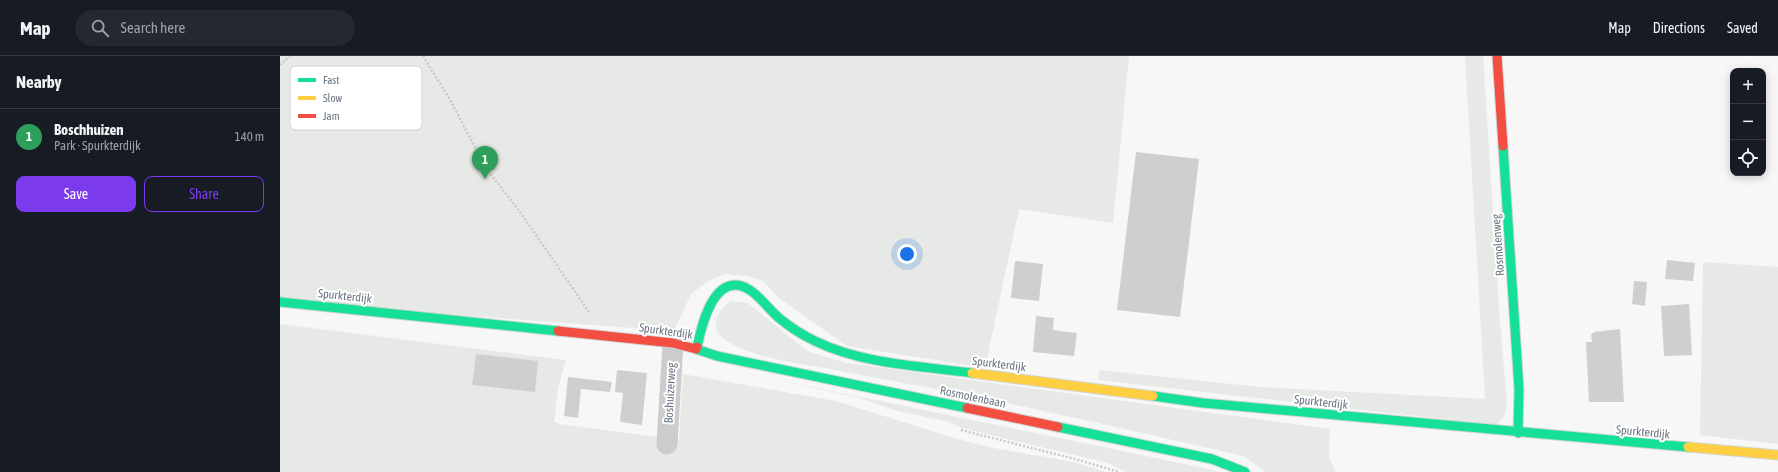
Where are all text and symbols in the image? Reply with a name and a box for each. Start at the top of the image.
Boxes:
search box [75,10,355,46]
text: Map [20,17,51,39]
icon: search [89,17,111,39]
text: Search here [121,19,185,36]
text: Map [1608,20,1631,36]
text: Directions [1653,20,1705,36]
text: Saved [1727,20,1758,36]
legend [290,66,422,130]
map controls [1730,68,1766,176]
button: + [1730,68,1766,104]
text: Nearby [16,72,62,92]
text: Fast [323,74,339,86]
text: Slow [323,92,342,104]
button: − [1730,104,1766,140]
text: Jam [323,110,340,122]
text: Boschhuizen [54,121,124,138]
text: 1 [26,129,32,144]
text: 140 m [235,129,264,144]
text: Park · Spurkterdijk [54,138,141,153]
button: locate [1730,140,1766,176]
pin: 1 [472,146,498,179]
button: Save [16,176,136,212]
button: Share [144,176,264,212]
street label: Rosmolenweg [1489,213,1507,276]
your location [897,244,917,264]
street label: Spurkterdijk [317,286,373,306]
street label: Spurkterdijk [638,320,694,342]
street label: Spurkterdijk [971,354,1027,374]
street label: Boshuizerweg [661,361,679,424]
street label: Rosmolenbaan [939,383,1007,411]
street label: Spurkterdijk [1293,392,1349,412]
street label: Spurkterdijk [1615,423,1671,441]

